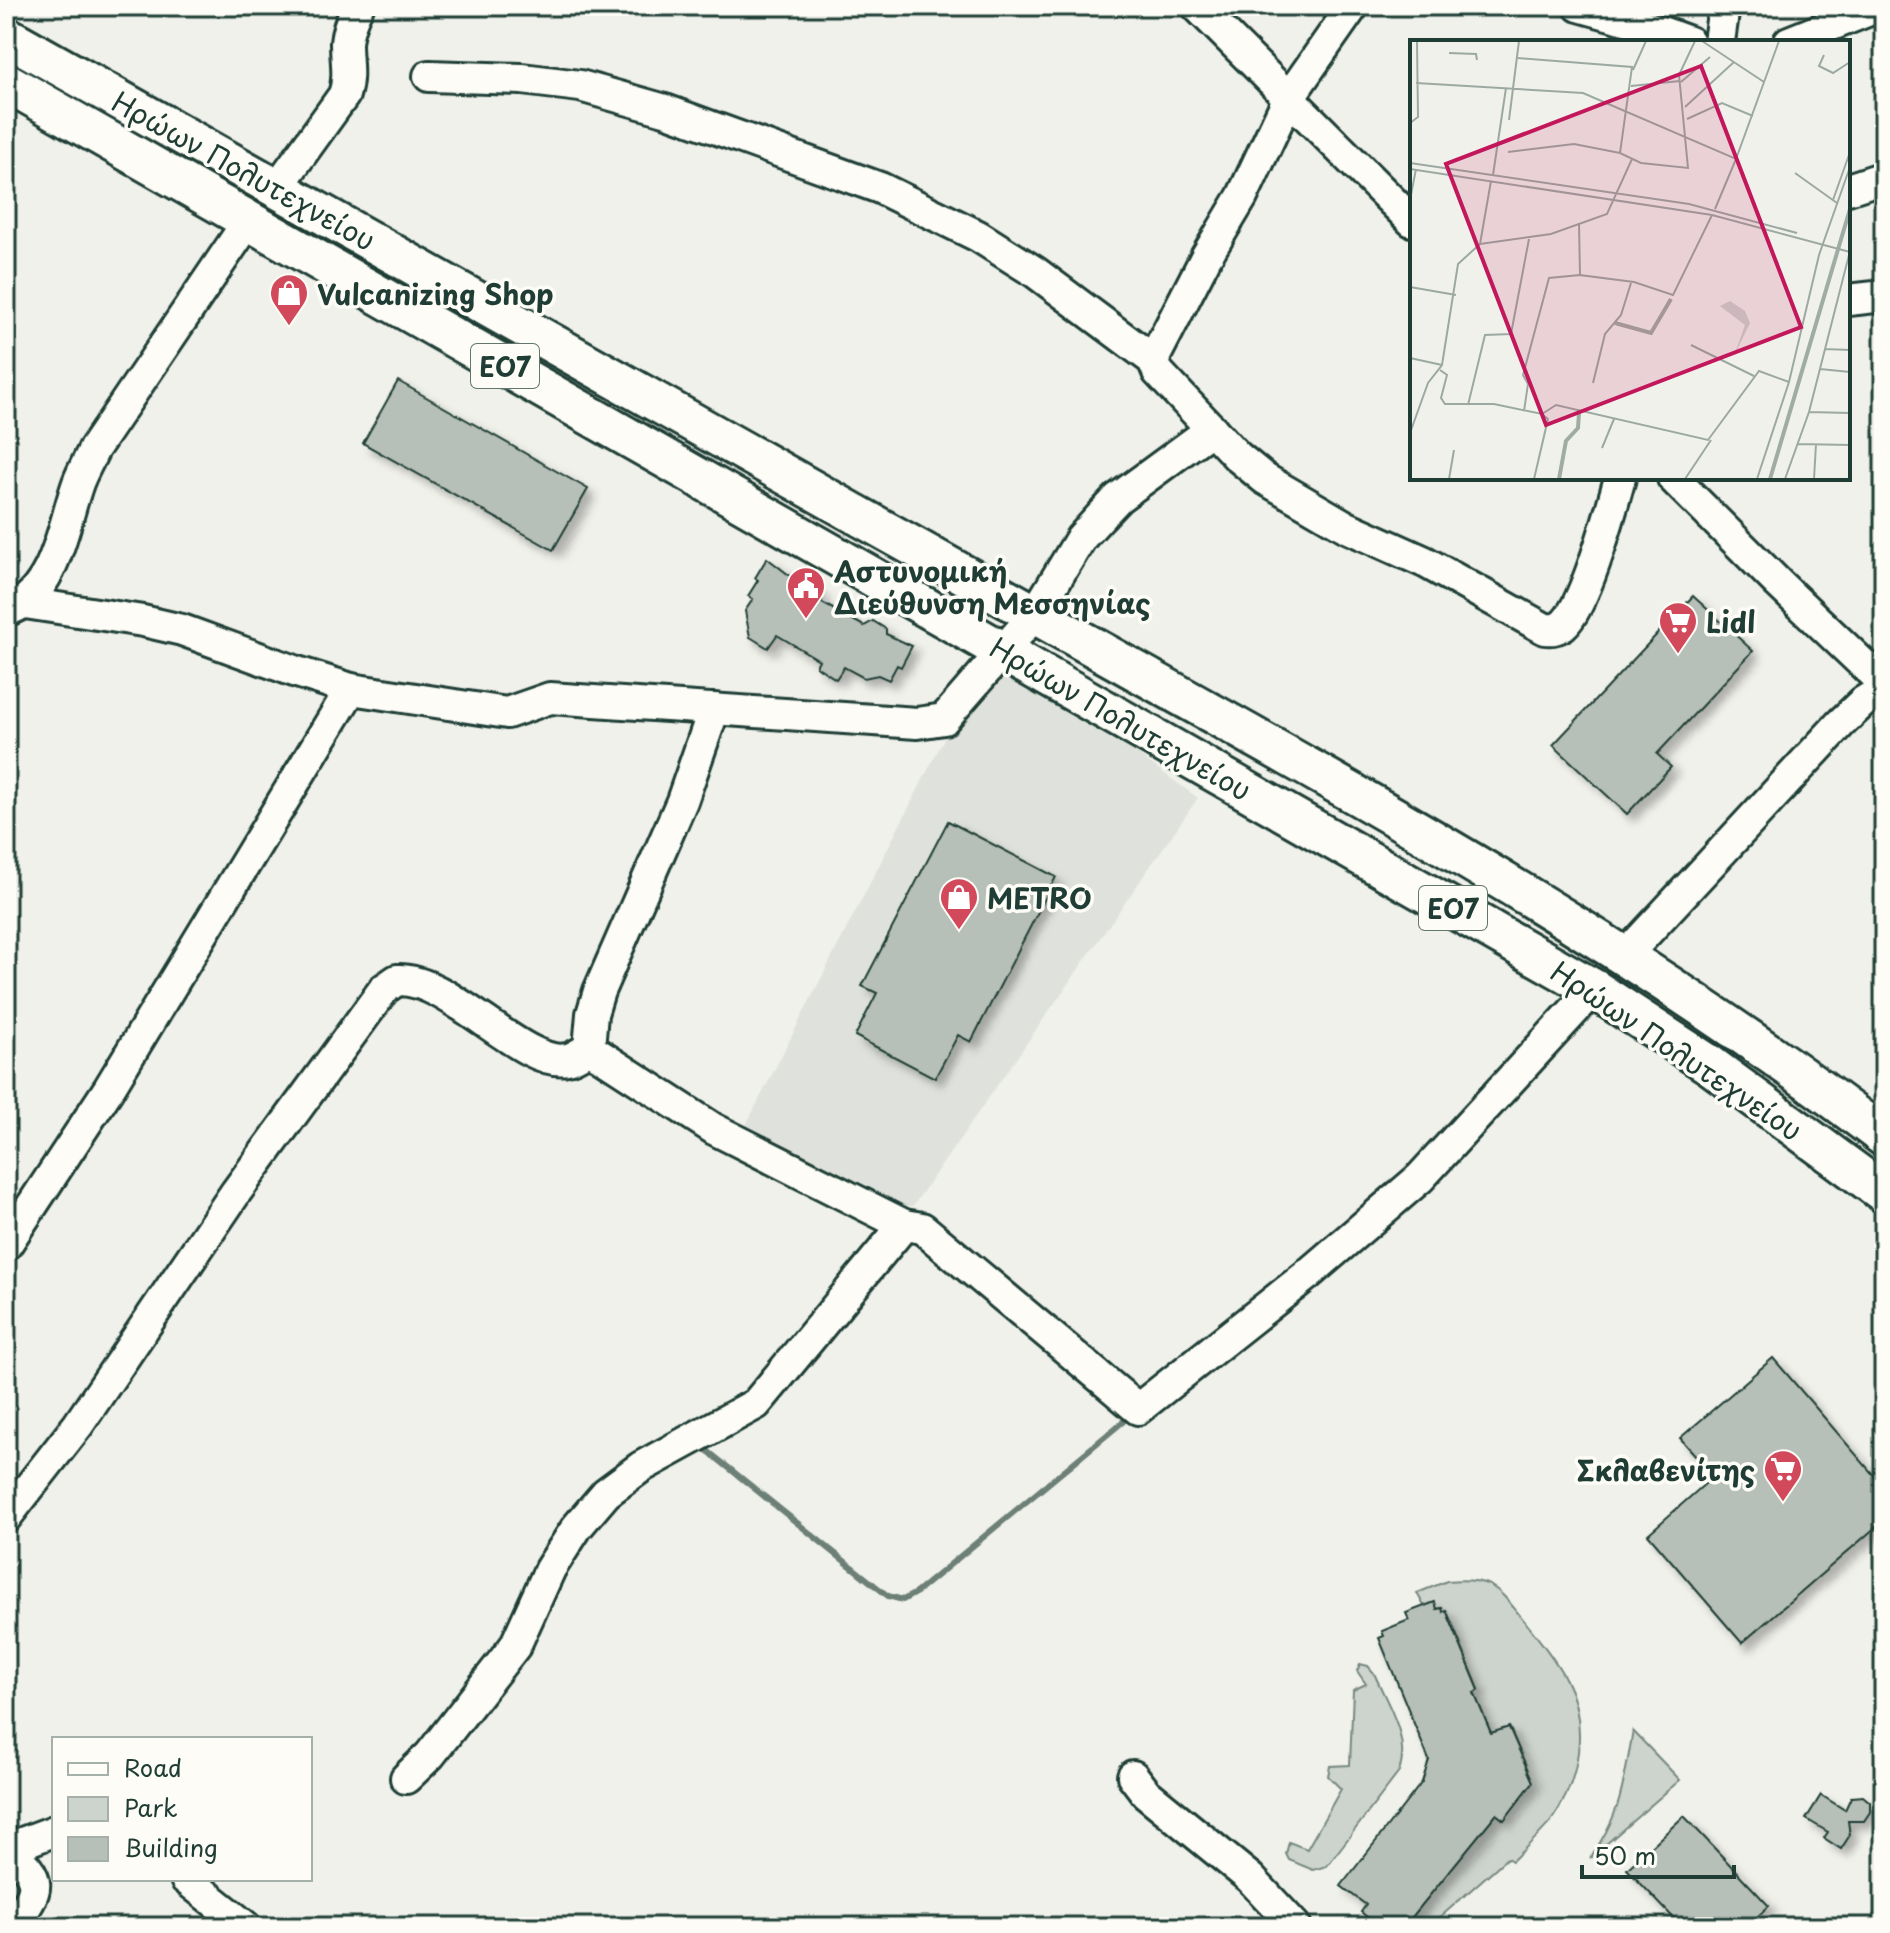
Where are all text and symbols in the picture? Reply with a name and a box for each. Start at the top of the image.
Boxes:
inset map [1410,40,1850,480]
street label: Ηρώων Πολυτεχνείου [104,80,384,260]
shop icon: Vulcanizing Shop [268,272,310,327]
place label: Vulcanizing Shop [317,272,554,315]
road number: ΕΟ7 [471,344,539,388]
place label: Αστυνομική Διεύθυνση Μεσσηνίας [833,549,1150,624]
public building icon: Αστυνομική Διεύθυνση Μεσσηνίας [785,565,827,620]
supermarket icon: Lidl [1657,600,1699,655]
place label: Lidl [1706,600,1756,643]
street label: Ηρώων Πολυτεχνείου [982,625,1260,811]
shop icon: METRO [938,876,980,931]
place label: METRO [987,876,1092,919]
road number: ΕΟ7 [1419,886,1487,930]
street label: Ηρώων Πολυτεχνείου [1542,950,1812,1150]
place label: Σκλαβενίτης [1577,1448,1755,1491]
supermarket icon: Σκλαβενίτης [1762,1448,1804,1503]
legend [52,1737,312,1881]
text: Road [124,1749,182,1785]
text: Park [124,1789,178,1825]
text: Building [124,1829,218,1865]
scale bar [1582,1829,1734,1879]
text: 50 m [1594,1837,1656,1873]

